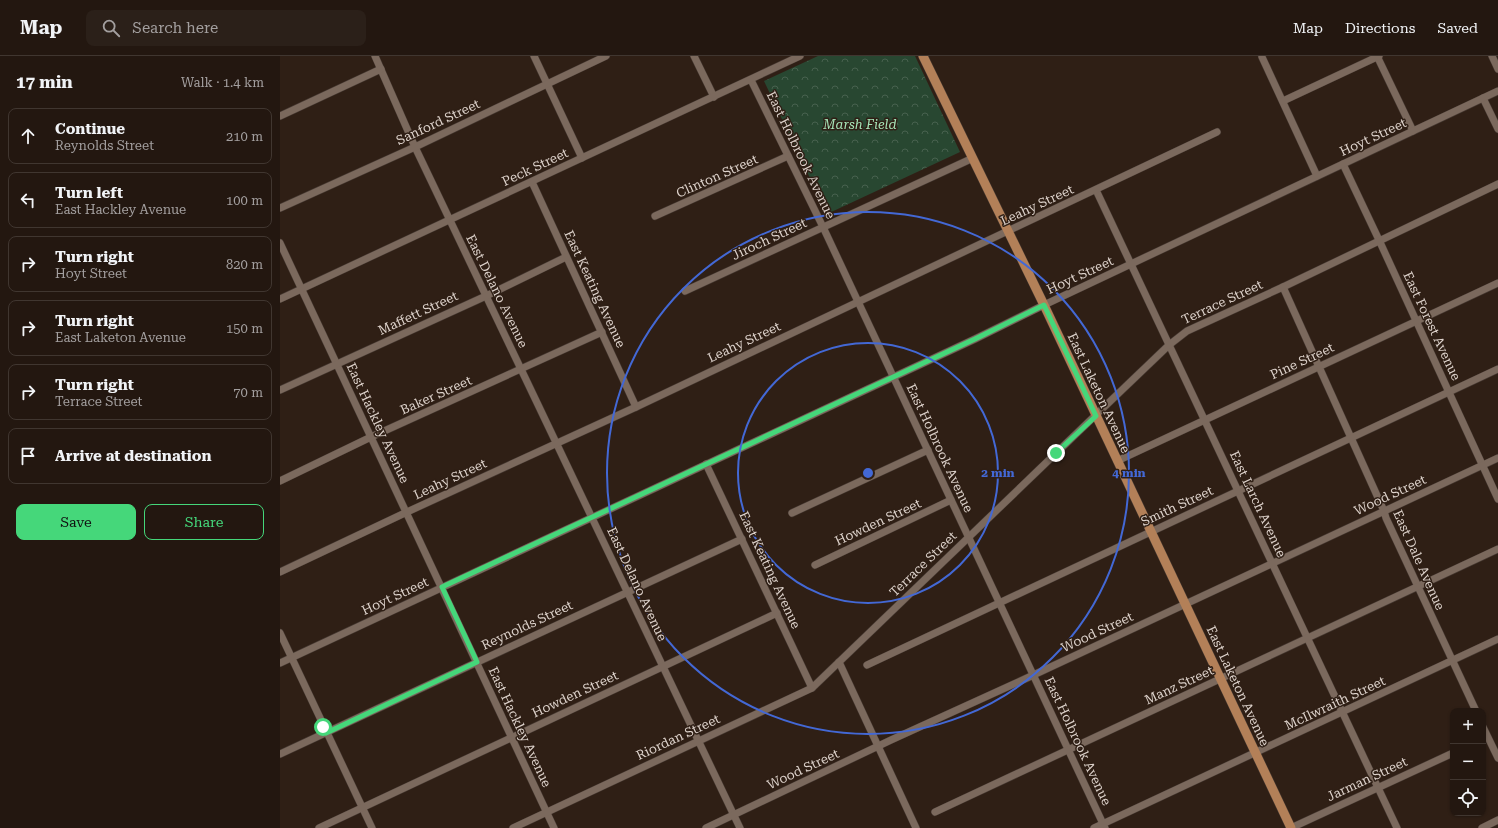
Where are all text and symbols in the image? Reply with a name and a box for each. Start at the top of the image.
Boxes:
search box [86,10,366,46]
text: Map [20,16,62,39]
icon: search [100,17,122,39]
text: Search here [132,19,218,37]
text: Map [1293,20,1323,36]
text: Directions [1345,20,1415,36]
text: Saved [1437,20,1478,36]
text: 17 min [16,72,73,92]
text: Walk · 1.4 km [181,75,264,90]
street label: East Holbrook Avenue [764,89,838,221]
street label: Sanford Street [394,96,482,148]
street label: Hoyt Street [1337,115,1409,159]
park label: Marsh Field [822,117,897,132]
text: Continue [55,120,125,138]
icon: ahead [17,125,39,147]
text: 210 m [226,129,263,144]
text: Reynolds Street [55,138,154,153]
street label: Peck Street [499,145,571,189]
street label: Clinton Street [674,151,760,201]
street label: Leahy Street [998,181,1076,228]
text: Turn left [55,184,123,202]
icon: left [17,189,39,211]
text: 100 m [226,193,263,208]
text: East Hackley Avenue [55,202,186,217]
street label: Jiroch Street [729,215,809,263]
street label: East Keating Avenue [561,228,629,350]
street label: East Delano Avenue [463,232,531,350]
text: Turn right [55,248,134,266]
icon: right [17,253,39,275]
street label: Hoyt Street [1044,253,1116,297]
text: 820 m [226,257,263,272]
text: Hoyt Street [55,266,127,281]
street label: East Forest Avenue [1400,269,1464,383]
street label: Terrace Street [1179,277,1265,327]
street label: Maffett Street [376,288,460,338]
text: Turn right [55,312,134,330]
icon: right [17,317,39,339]
street label: Leahy Street [705,318,783,365]
text: 150 m [226,321,263,336]
text: East Laketon Avenue [55,330,186,345]
street label: East Laketon Avenue [1065,330,1133,456]
street label: Pine Street [1268,340,1336,382]
street label: East Hackley Avenue [343,360,413,486]
street label: Baker Street [398,373,474,417]
text: Turn right [55,376,134,394]
icon: right [17,381,39,403]
street label: East Holbrook Avenue [904,381,976,515]
text: 70 m [233,385,263,400]
text: Terrace Street [55,394,142,409]
route end [1047,444,1065,462]
icon: arrive [17,445,39,467]
text: Arrive at destination [55,447,211,465]
street label: East Larch Avenue [1227,448,1289,560]
street label: Leahy Street [411,455,489,502]
centre of rings [861,466,875,480]
text: 2 min [981,466,1015,480]
text: 4 min [1112,466,1146,480]
street label: Wood Street [1352,472,1428,518]
street label: Smith Street [1139,483,1216,529]
street label: Howden Street [833,495,924,549]
button: Save [16,504,136,540]
button: Share [144,504,264,540]
street label: East Dale Avenue [1390,508,1448,612]
street label: East Keating Avenue [736,509,804,631]
street label: East Delano Avenue [604,525,670,643]
street label: Terrace Street [886,528,960,600]
street label: Hoyt Street [359,574,431,618]
street label: Reynolds Street [479,597,575,653]
street label: Wood Street [1059,609,1135,655]
street label: East Laketon Avenue [1204,623,1272,749]
street label: Manz Street [1142,662,1216,708]
street label: East Hackley Avenue [485,664,555,790]
street label: Howden Street [530,667,621,721]
street label: McIlwraith Street [1282,673,1388,733]
street label: East Holbrook Avenue [1042,674,1114,808]
map controls [1450,708,1486,816]
button: + [1450,708,1486,744]
street label: Riordan Street [634,711,722,763]
route start [314,718,332,736]
button: − [1450,744,1486,780]
street label: Wood Street [765,746,841,792]
street label: Jarman Street [1324,754,1410,804]
button: locate [1450,780,1486,816]

